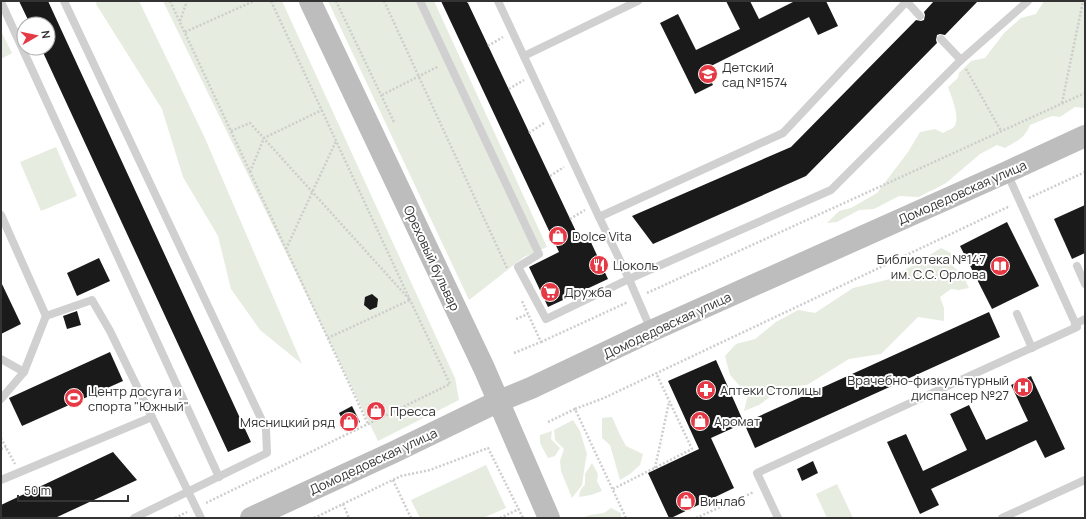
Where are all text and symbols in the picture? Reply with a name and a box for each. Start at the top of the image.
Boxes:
north arrow [16,16,56,56]
text: N [38,29,54,40]
place label: Детский сад №1574 [722,58,788,91]
school or university icon: Детский сад №1574 [697,63,719,85]
street label: Домодедовская улица [895,155,1029,229]
street label: Ореховый бульвар [400,202,464,314]
shop icon: Dolce Vita [547,225,569,247]
place label: Dolce Vita [572,227,632,245]
place label: Библиотека №147 им. С.С. Орлова [877,250,986,283]
restaurant icon: Цоколь [588,254,610,276]
library icon: Библиотека №147 им. С.С. Орлова [989,255,1011,277]
place label: Цоколь [613,256,658,274]
supermarket icon: Дружба [539,281,561,303]
place label: Дружба [564,283,612,301]
street label: Домодедовская улица [600,287,734,363]
place label: Врачебно-физкультурный диспансер №27 [847,371,1009,404]
hospital icon: Врачебно-физкультурный диспансер №27 [1012,376,1034,398]
pharmacy icon: Аптеки Столицы [695,379,717,401]
place label: Аптеки Столицы [720,381,821,399]
place label: Центр досуга и спорта "Южный" [88,382,189,415]
sports icon: Центр досуга и спорта "Южный" [63,387,85,409]
shop icon: Пресса [365,400,387,422]
place label: Пресса [390,402,436,420]
shop icon: Аромат [689,410,711,432]
shop icon: Мясницкий ряд [338,411,360,433]
place label: Аромат [714,412,761,430]
place label: Мясницкий ряд [240,413,335,431]
street label: Домодедовская улица [306,423,440,499]
scale bar [18,477,128,503]
text: 50 m [24,482,51,499]
shop icon: Винлаб [675,490,697,512]
place label: Винлаб [700,492,746,510]

